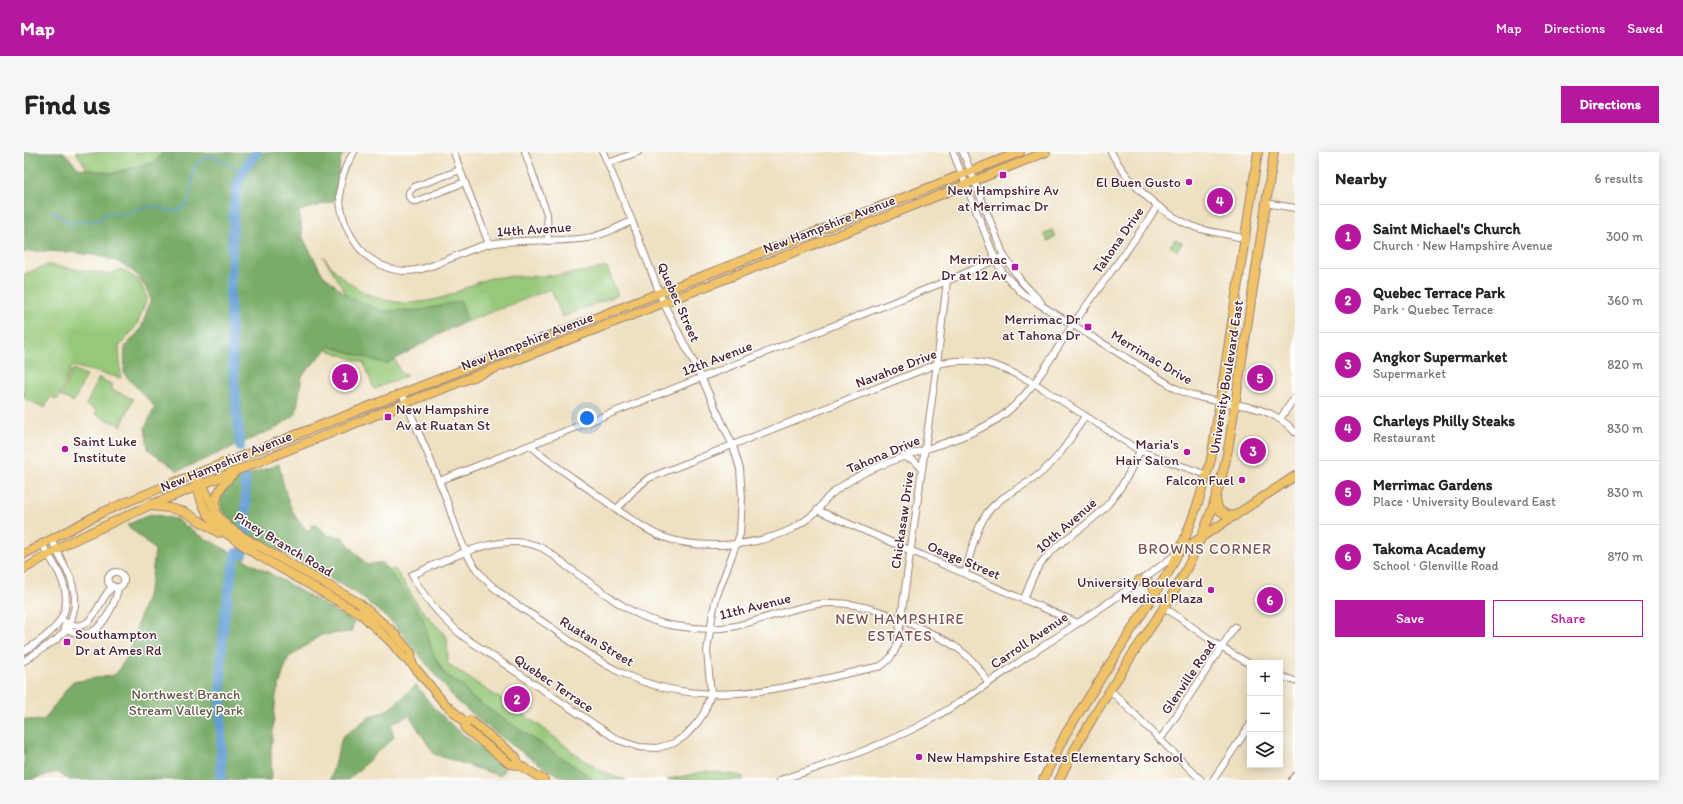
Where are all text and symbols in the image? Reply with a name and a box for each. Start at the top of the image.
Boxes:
text: Map [20,17,55,40]
text: Map [1496,20,1522,37]
text: Directions [1544,20,1605,37]
text: Saved [1627,20,1663,37]
button: Directions [1561,86,1659,123]
text: Find us [24,87,111,121]
text: Nearby [1335,168,1387,188]
marker: New Hampshire Av at Merrimac Dr [998,170,1008,180]
text: 6 results [1595,171,1643,186]
place label: El Buen Gusto [1096,174,1181,191]
marker: El Buen Gusto [1184,177,1194,187]
place label: New Hampshire Av at Merrimac Dr [947,182,1059,215]
pin: 4 [1207,186,1233,216]
street label: New Hampshire Avenue [761,191,898,258]
street label: Tahona Drive [1089,203,1148,277]
street label: 14th Avenue [496,218,572,241]
text: Saint Michael's Church [1373,220,1520,238]
text: 1 [1345,229,1351,244]
text: 300 m [1606,229,1643,244]
text: Church · New Hampshire Avenue [1373,238,1553,253]
place label: Merrimac Dr at 12 Av [941,251,1008,284]
street label: Quebec Street [653,260,704,345]
marker: Merrimac Dr at 12 Av [1010,262,1020,272]
text: Quebec Terrace Park [1373,284,1505,302]
text: 2 [1345,293,1351,308]
text: 360 m [1607,293,1643,308]
street label: University Boulevard East [1206,299,1247,455]
text: Park · Quebec Terrace [1373,302,1493,317]
street label: New Hampshire Avenue [459,308,596,375]
place label: Merrimac Dr at Tahona Dr [1002,311,1081,344]
marker: Merrimac Dr at Tahona Dr [1083,322,1093,332]
street label: Merrimac Drive [1108,326,1196,389]
street label: 12th Avenue [680,337,755,380]
street label: Navahoe Drive [853,345,939,392]
text: Angkor Supermarket [1373,348,1507,366]
text: 3 [1344,357,1352,372]
text: 820 m [1607,357,1643,372]
pin: 1 [332,362,358,392]
pin: 5 [1247,363,1273,393]
text: Supermarket [1373,366,1446,381]
place label: New Hampshire Av at Ruatan St [396,401,490,434]
your location [577,408,597,428]
marker: New Hampshire Av at Ruatan St [383,412,393,422]
text: Charleys Philly Steaks [1373,412,1515,430]
text: 4 [1344,421,1352,436]
text: 830 m [1607,421,1643,436]
street label: New Hampshire Avenue [158,427,295,496]
text: Restaurant [1373,430,1435,445]
street label: Tahona Drive [844,431,923,477]
place label: Saint Luke Institute [73,433,137,466]
place label: Maria's Hair Salon [1116,436,1179,469]
pin: 3 [1240,436,1266,466]
marker: Saint Luke Institute [60,444,70,454]
marker: Maria's Hair Salon [1182,447,1192,457]
street label: Chickasaw Drive [887,470,918,570]
place label: Falcon Fuel [1166,472,1234,489]
marker: Falcon Fuel [1237,475,1247,485]
text: Merrimac Gardens [1373,476,1492,494]
text: 5 [1345,485,1351,500]
text: 830 m [1607,485,1643,500]
street label: 10th Avenue [1032,494,1100,556]
text: Place · University Boulevard East [1373,494,1556,509]
street label: Piney Branch Road [231,508,337,581]
street label: Osage Street [925,537,1003,584]
district label: BROWNS CORNER [1138,540,1272,558]
text: Takoma Academy [1373,540,1485,558]
text: 6 [1345,549,1351,564]
text: 870 m [1608,549,1643,564]
text: School · Glenville Road [1373,558,1499,573]
place label: University Boulevard Medical Plaza [1077,574,1203,607]
marker: University Boulevard Medical Plaza [1206,585,1216,595]
pin: 6 [1257,585,1283,615]
street label: 11th Avenue [718,589,793,624]
button: Save [1335,600,1485,637]
button: Share [1493,600,1643,637]
street label: Carroll Avenue [987,608,1072,673]
district label: NEW HAMPSHIRE ESTATES [835,610,965,645]
street label: Ruatan Street [557,613,637,670]
place label: Southampton Dr at Ames Rd [75,626,162,659]
marker: Southampton Dr at Ames Rd [62,637,72,647]
street label: Glenville Road [1157,637,1220,718]
street label: Quebec Terrace [511,651,597,716]
map controls [1247,660,1283,768]
button: + [1247,660,1283,696]
pin: 2 [504,684,530,714]
park label: Northwest Branch Stream Valley Park [129,686,243,719]
button: − [1247,696,1283,732]
button: layers [1247,732,1283,768]
place label: New Hampshire Estates Elementary School [927,749,1183,766]
marker: New Hampshire Estates Elementary School [914,752,924,762]

